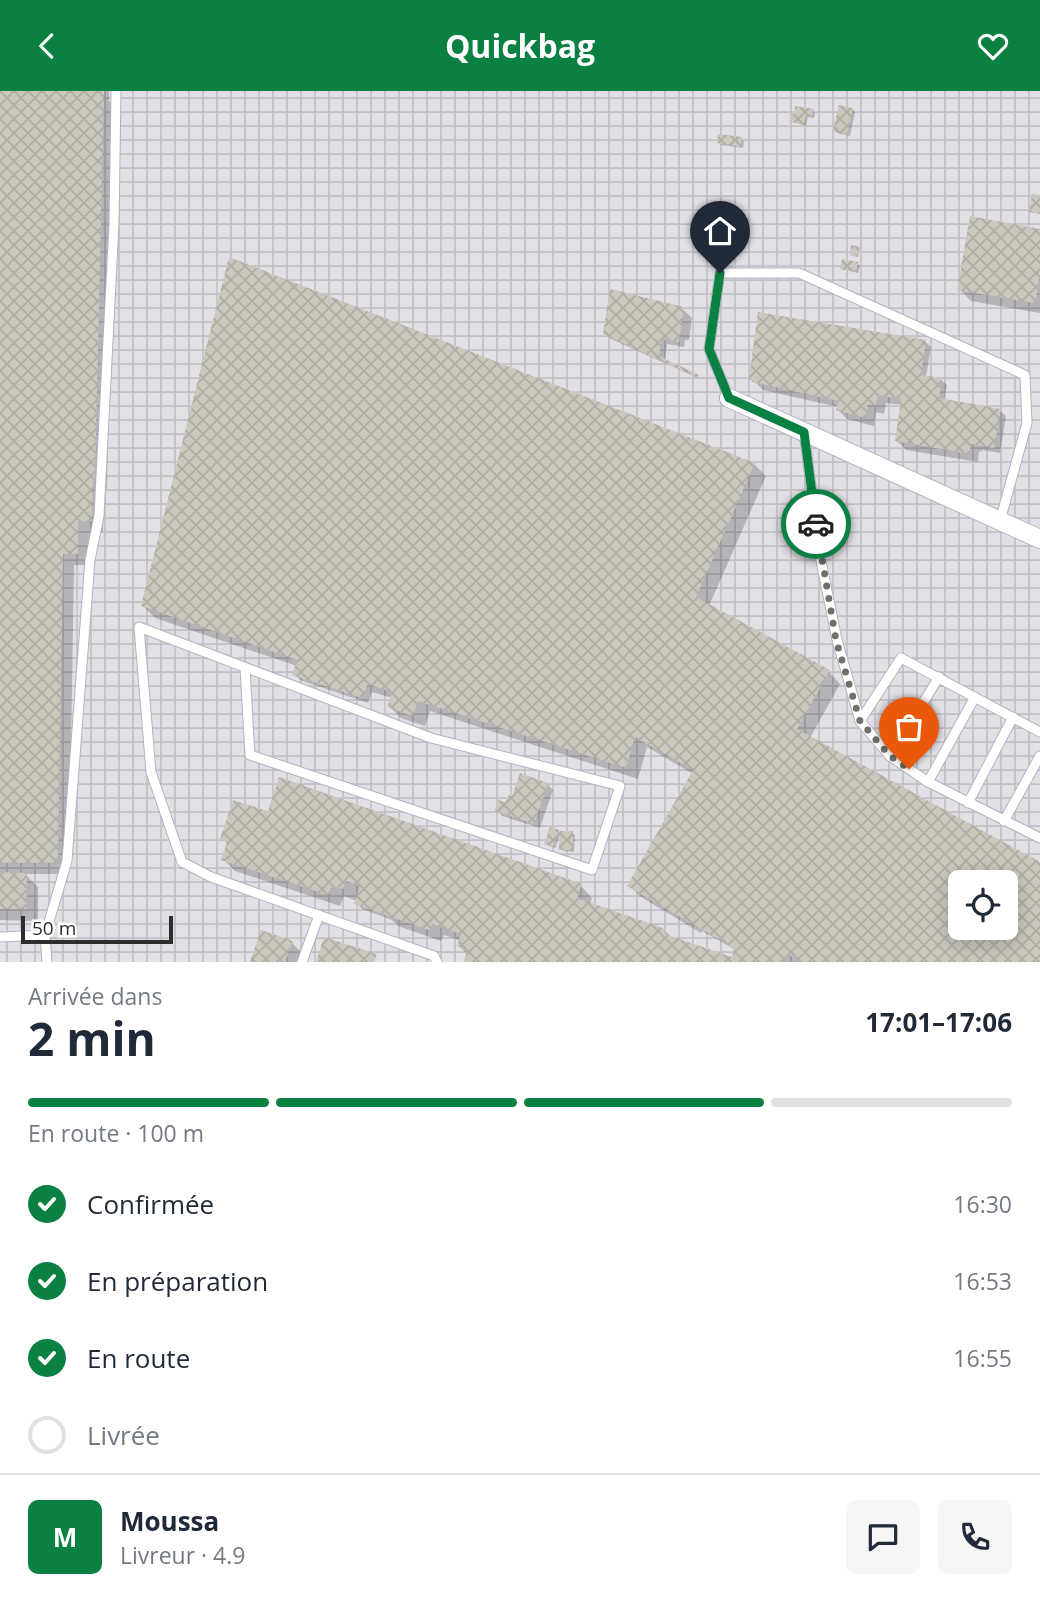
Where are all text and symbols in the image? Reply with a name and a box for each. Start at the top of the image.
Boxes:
text: Quickbag [445,24,595,67]
icon: back [28,27,66,65]
icon: heart [974,27,1012,65]
pin [690,201,750,273]
icon: home [701,212,739,250]
courier [781,489,851,559]
icon: car [797,505,835,543]
pin [879,697,939,769]
icon: bag [890,708,928,746]
map controls [948,870,1018,940]
button: locate [948,870,1018,940]
scale bar [21,913,173,945]
text: 50 m [32,915,76,941]
text: Arrivée dans [28,980,162,1012]
text: 17:01–17:06 [865,1004,1012,1040]
text: 2 min [28,1007,156,1069]
text: En route · 100 m [28,1117,204,1149]
icon: check [28,1185,66,1223]
text: Confirmée [87,1186,214,1222]
text: 16:30 [953,1188,1012,1220]
icon: check [28,1262,66,1300]
text: En préparation [87,1263,268,1299]
text: 16:53 [953,1265,1012,1297]
icon: check [28,1339,66,1377]
text: En route [87,1340,190,1376]
text: 16:55 [953,1342,1012,1374]
text: Livrée [87,1417,160,1453]
button: chat [846,1500,920,1574]
button: phone [938,1500,1012,1574]
text: Moussa [120,1503,219,1539]
text: M [53,1519,77,1555]
text: Livreur · 4.9 [120,1539,245,1571]

